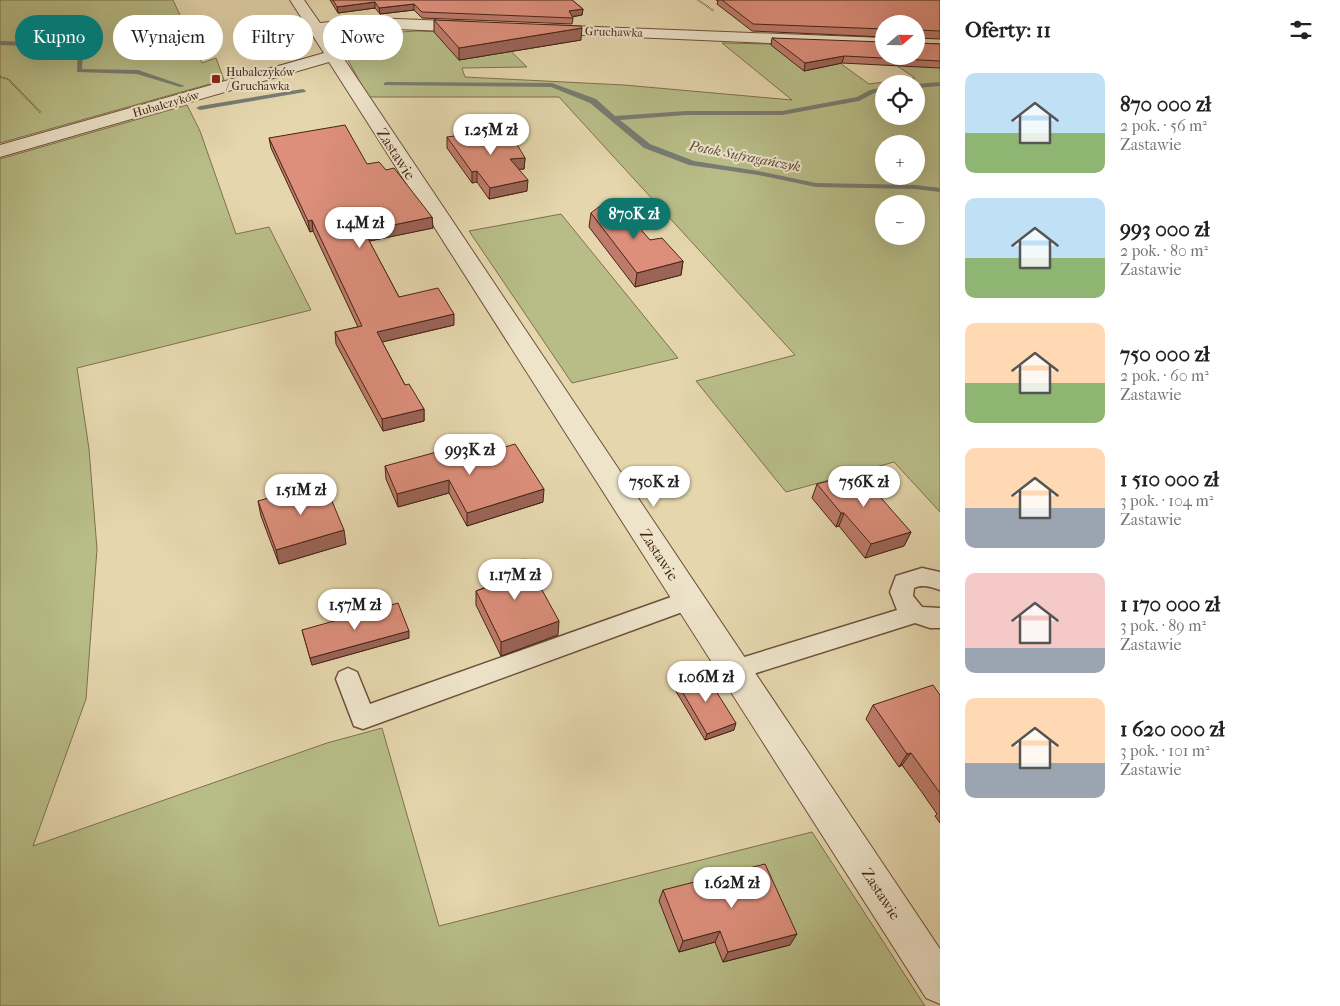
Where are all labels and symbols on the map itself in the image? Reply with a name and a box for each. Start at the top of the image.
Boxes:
north arrow [875,15,925,65]
street label: Gruchawka [585,24,644,40]
place label: Hubalczyków / Gruchawka [225,65,296,93]
marker: Hubalczyków / Gruchawka [210,73,222,85]
street label: Hubalczyków [131,87,202,120]
pin: 1.25M zł [439,114,543,156]
street label: Zastawie [373,125,420,184]
water label: Potok Sufragańczyk [687,137,802,176]
pin: 870K zł [588,198,680,240]
pin: 1.4M zł [314,206,406,249]
pin: 993K zł [424,434,516,476]
pin: 750K zł [608,466,700,508]
pin: 756K zł [818,466,910,508]
pin: 1.51M zł [249,474,353,516]
street label: Zastawie [636,526,683,585]
pin: 1.17M zł [463,558,567,601]
pin: 1.57M zł [303,588,407,631]
pin: 1.06M zł [654,660,758,703]
street label: Zastawie [858,865,905,924]
pin: 1.62M zł [680,866,784,909]

